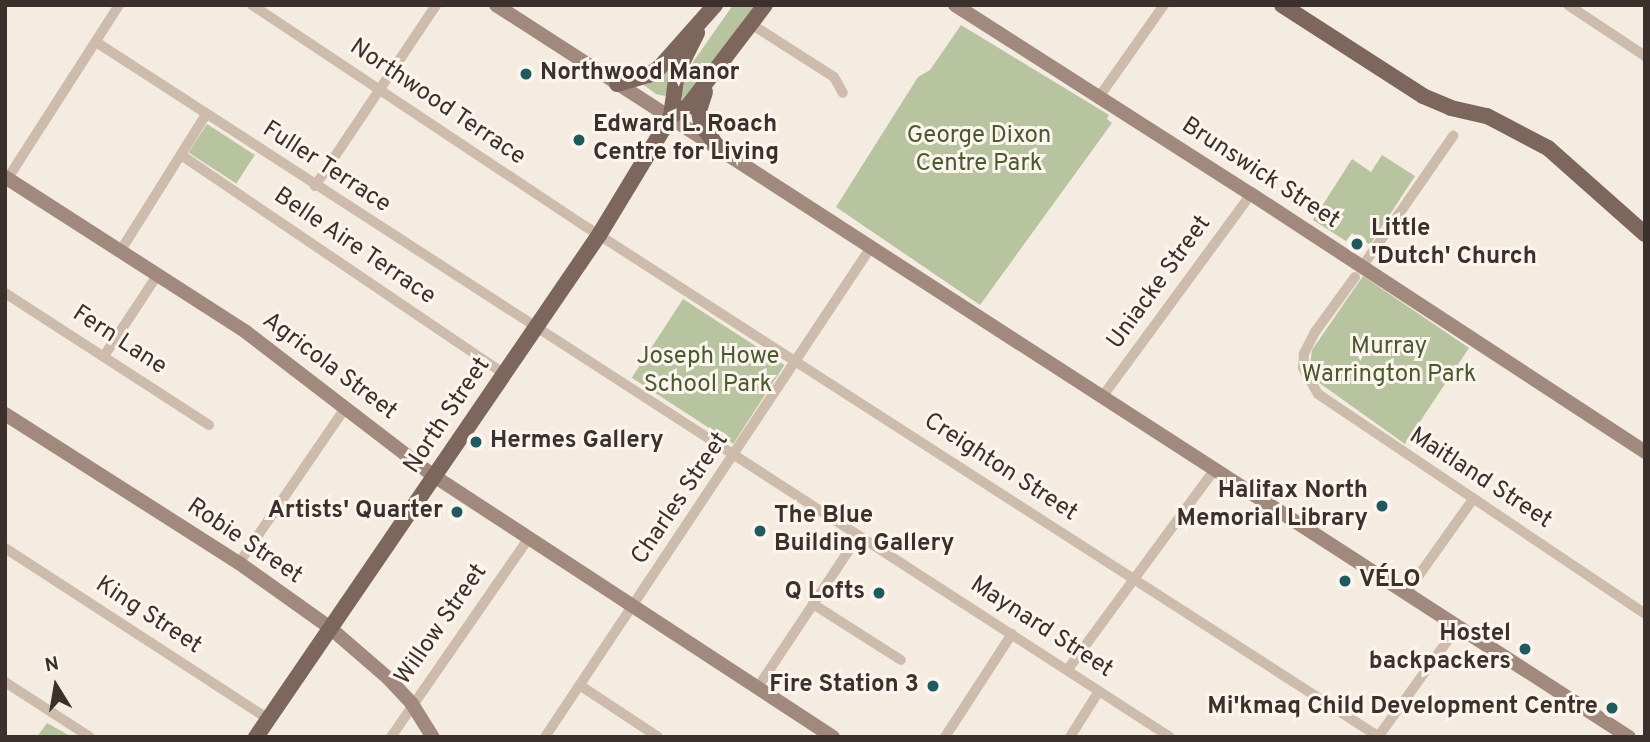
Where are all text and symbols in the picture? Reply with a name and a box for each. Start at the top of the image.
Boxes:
street label: Northwood Terrace [343,33,531,173]
place label: Northwood Manor [540,60,740,88]
marker: Northwood Manor [518,66,534,82]
place label: Edward L. Roach Centre for Living [593,112,779,168]
street label: Brunswick Street [1176,112,1344,236]
street label: Fuller Terrace [256,116,396,220]
park label: George Dixon Centre Park [907,123,1051,179]
marker: Edward L. Roach Centre for Living [571,132,587,148]
street label: Belle Aire Terrace [267,182,441,312]
street label: Uniacke Street [1102,211,1218,355]
place label: Little 'Dutch' Church [1371,216,1537,272]
marker: Little 'Dutch' Church [1349,236,1365,252]
street label: Fern Lane [67,300,171,382]
street label: Agricola Street [256,307,402,427]
park label: Murray Warrington Park [1301,334,1477,390]
park label: Joseph Howe School Park [637,344,779,400]
street label: North Street [399,352,497,480]
street label: Creighton Street [918,408,1082,528]
street label: Maitland Street [1403,422,1557,536]
street label: Charles Street [626,427,736,571]
place label: Hermes Gallery [490,428,664,456]
marker: Hermes Gallery [468,434,484,450]
place label: Halifax North Memorial Library [1177,478,1368,534]
street label: Robie Street [181,493,307,591]
place label: Artists' Quarter [268,498,443,526]
marker: Halifax North Memorial Library [1374,498,1390,514]
place label: The Blue Building Gallery [774,503,954,559]
marker: Artists' Quarter [449,504,465,520]
marker: The Blue Building Gallery [752,523,768,539]
street label: Willow Street [390,559,494,691]
place label: VÉLO [1359,567,1421,595]
street label: King Street [89,571,207,661]
street label: Maynard Street [964,571,1118,685]
marker: VÉLO [1337,573,1353,589]
place label: Q Lofts [784,579,865,607]
marker: Q Lofts [871,585,887,601]
place label: Hostel backpackers [1369,621,1511,677]
marker: Hostel backpackers [1517,641,1533,657]
north arrow [21,651,91,721]
text: N [43,652,61,678]
place label: Fire Station 3 [769,672,919,700]
marker: Fire Station 3 [925,678,941,694]
place label: Mi'kmaq Child Development Centre [1207,694,1598,722]
marker: Mi'kmaq Child Development Centre [1604,700,1620,716]

